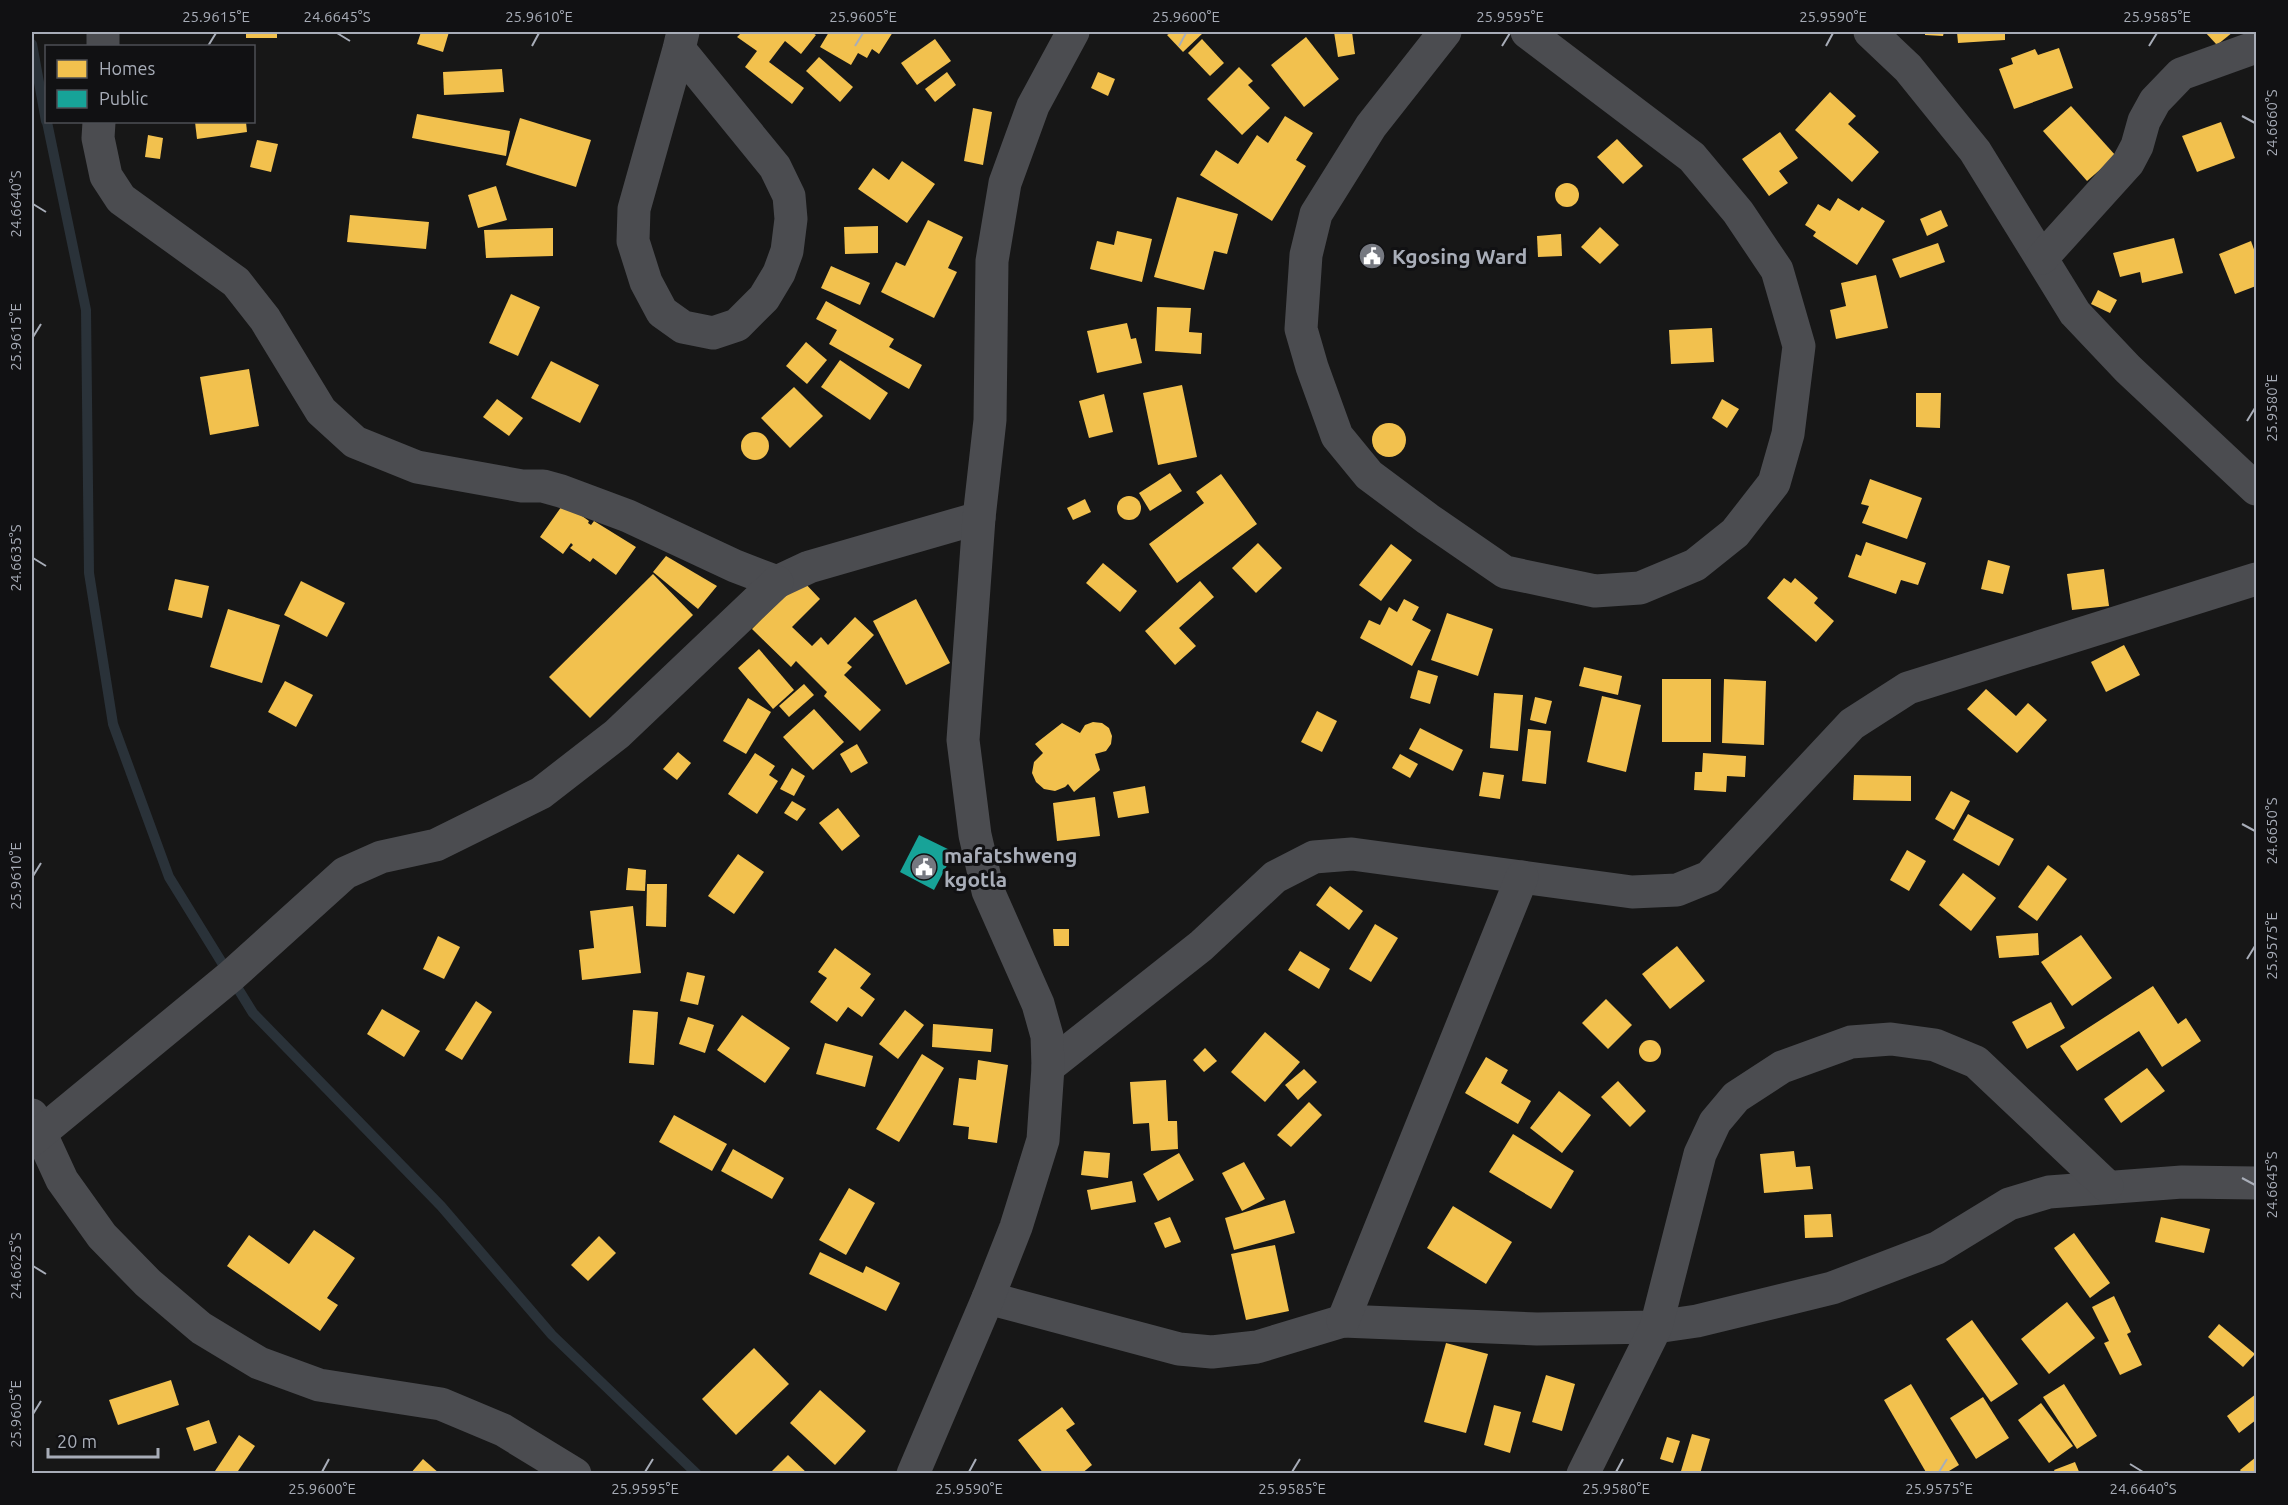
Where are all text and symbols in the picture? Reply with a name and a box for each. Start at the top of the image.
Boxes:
text: 25.9615°E [182,8,250,25]
text: 24.6645°S [303,8,371,25]
text: 25.9610°E [505,8,573,25]
text: 25.9605°E [829,8,897,25]
text: 25.9600°E [1152,8,1220,25]
text: 25.9595°E [1476,8,1544,25]
text: 25.9590°E [1799,8,1867,25]
text: 25.9585°E [2123,8,2191,25]
legend [45,45,255,123]
text: Homes [99,58,156,78]
text: Public [99,88,148,108]
text: 24.6660°S [2263,89,2280,157]
text: 24.6640°S [7,170,24,238]
public building icon: Kgosing Ward [1357,241,1387,271]
place label: Kgosing Ward [1392,244,1527,268]
text: 25.9615°E [7,303,24,371]
text: 25.9580°E [2263,374,2280,442]
text: 24.6635°S [7,524,24,592]
text: 24.6650°S [2263,797,2280,865]
text: 25.9610°E [7,842,24,910]
place label: mafatshweng kgotla [944,843,1078,891]
public building icon: mafatshweng kgotla [909,852,939,882]
text: 25.9575°E [2263,912,2280,980]
text: 24.6645°S [2263,1151,2280,1219]
text: 24.6625°S [7,1232,24,1300]
text: 25.9605°E [7,1380,24,1448]
scale bar [48,1421,158,1459]
text: 20 m [57,1431,97,1451]
text: 25.9600°E [288,1480,356,1497]
text: 25.9595°E [611,1480,679,1497]
text: 25.9590°E [935,1480,1003,1497]
text: 25.9585°E [1258,1480,1326,1497]
text: 25.9580°E [1582,1480,1650,1497]
text: 25.9575°E [1905,1480,1973,1497]
text: 24.6640°S [2109,1480,2177,1497]

